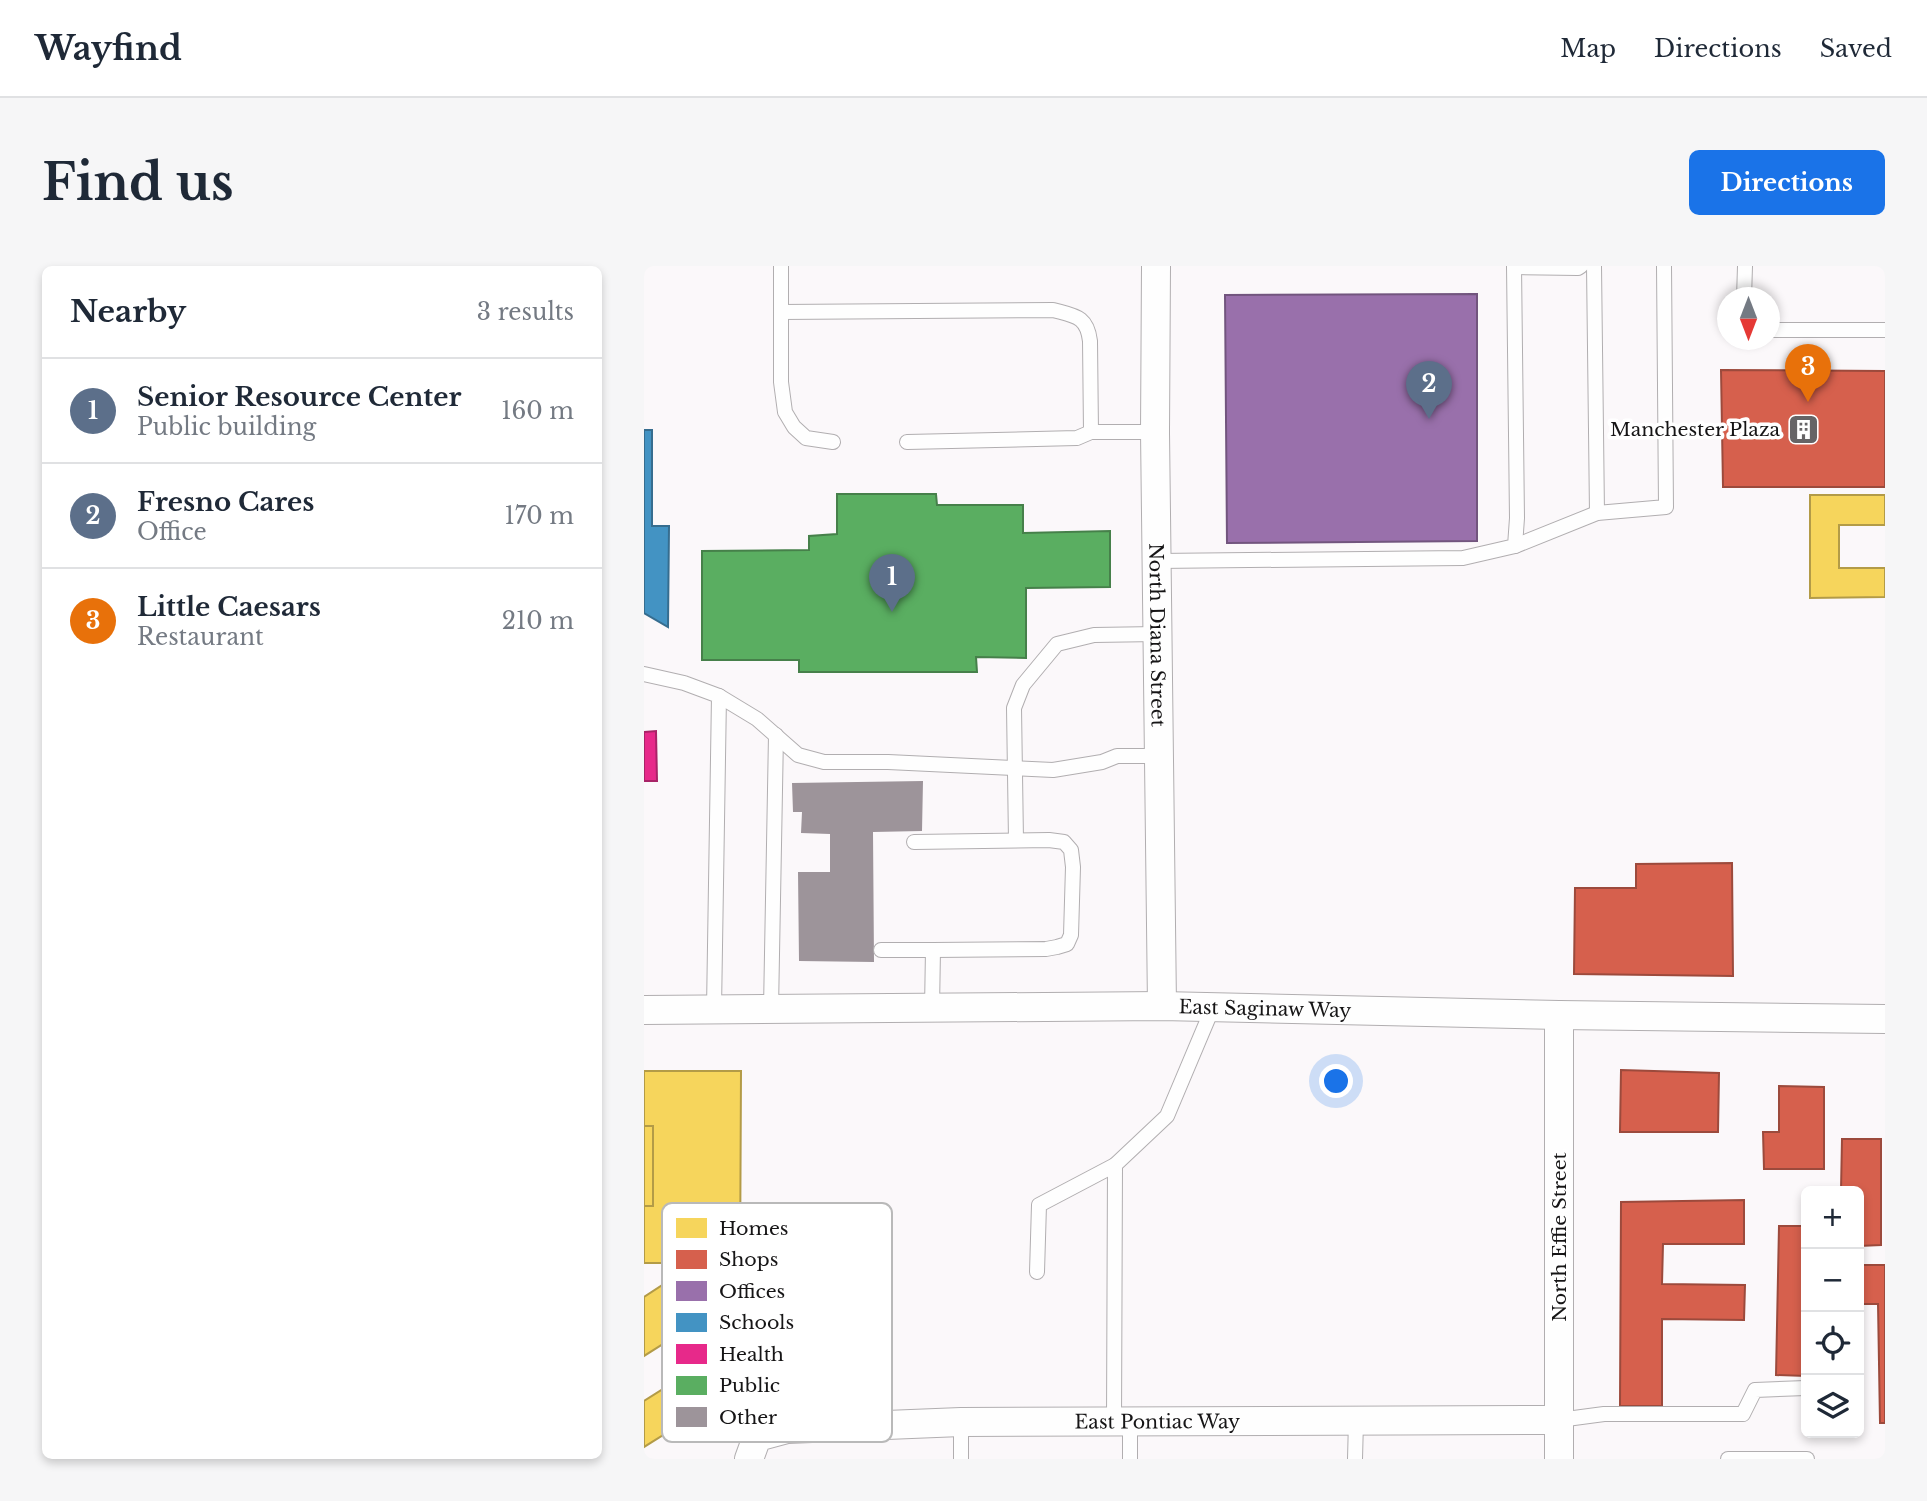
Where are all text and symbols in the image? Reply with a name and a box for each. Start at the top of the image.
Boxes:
text: Wayfind [35,28,182,69]
text: Map [1560,34,1616,63]
text: Directions [1654,34,1782,63]
text: Saved [1820,34,1892,63]
button: Directions [1689,150,1885,215]
text: Find us [42,152,234,213]
north arrow [1717,287,1780,350]
text: Nearby [70,293,186,330]
text: 3 results [477,298,574,326]
pin: 3 [1785,344,1831,402]
pin: 2 [1406,361,1452,419]
text: Senior Resource Center [137,381,461,413]
text: 1 [88,397,98,425]
text: 160 m [501,397,574,425]
building icon: Manchester Plaza [1786,412,1820,446]
text: Public building [137,413,316,441]
place label: Manchester Plaza [1610,418,1780,441]
text: Fresno Cares [137,486,314,518]
text: 2 [86,502,100,530]
text: 170 m [504,502,574,530]
text: Office [137,518,207,546]
street label: North Diana Street [1144,543,1170,728]
pin: 1 [869,554,915,612]
text: Little Caesars [137,591,321,623]
text: 3 [86,607,100,635]
text: 210 m [502,607,574,635]
text: Restaurant [137,623,264,651]
street label: East Saginaw Way [1178,995,1352,1022]
your location [1319,1064,1353,1098]
street label: North Effie Street [1548,1151,1571,1322]
map controls [1801,1186,1864,1438]
button: + [1801,1186,1864,1249]
legend [662,1203,892,1442]
text: Homes [719,1217,788,1240]
text: Shops [719,1248,778,1271]
button: − [1801,1249,1864,1312]
text: Offices [719,1280,785,1303]
text: Schools [719,1311,794,1334]
button: locate [1801,1312,1864,1375]
text: Health [719,1343,784,1366]
text: Public [719,1374,780,1397]
button: layers [1801,1375,1864,1438]
text: Other [719,1406,777,1429]
street label: East Pontiac Way [1075,1410,1240,1434]

